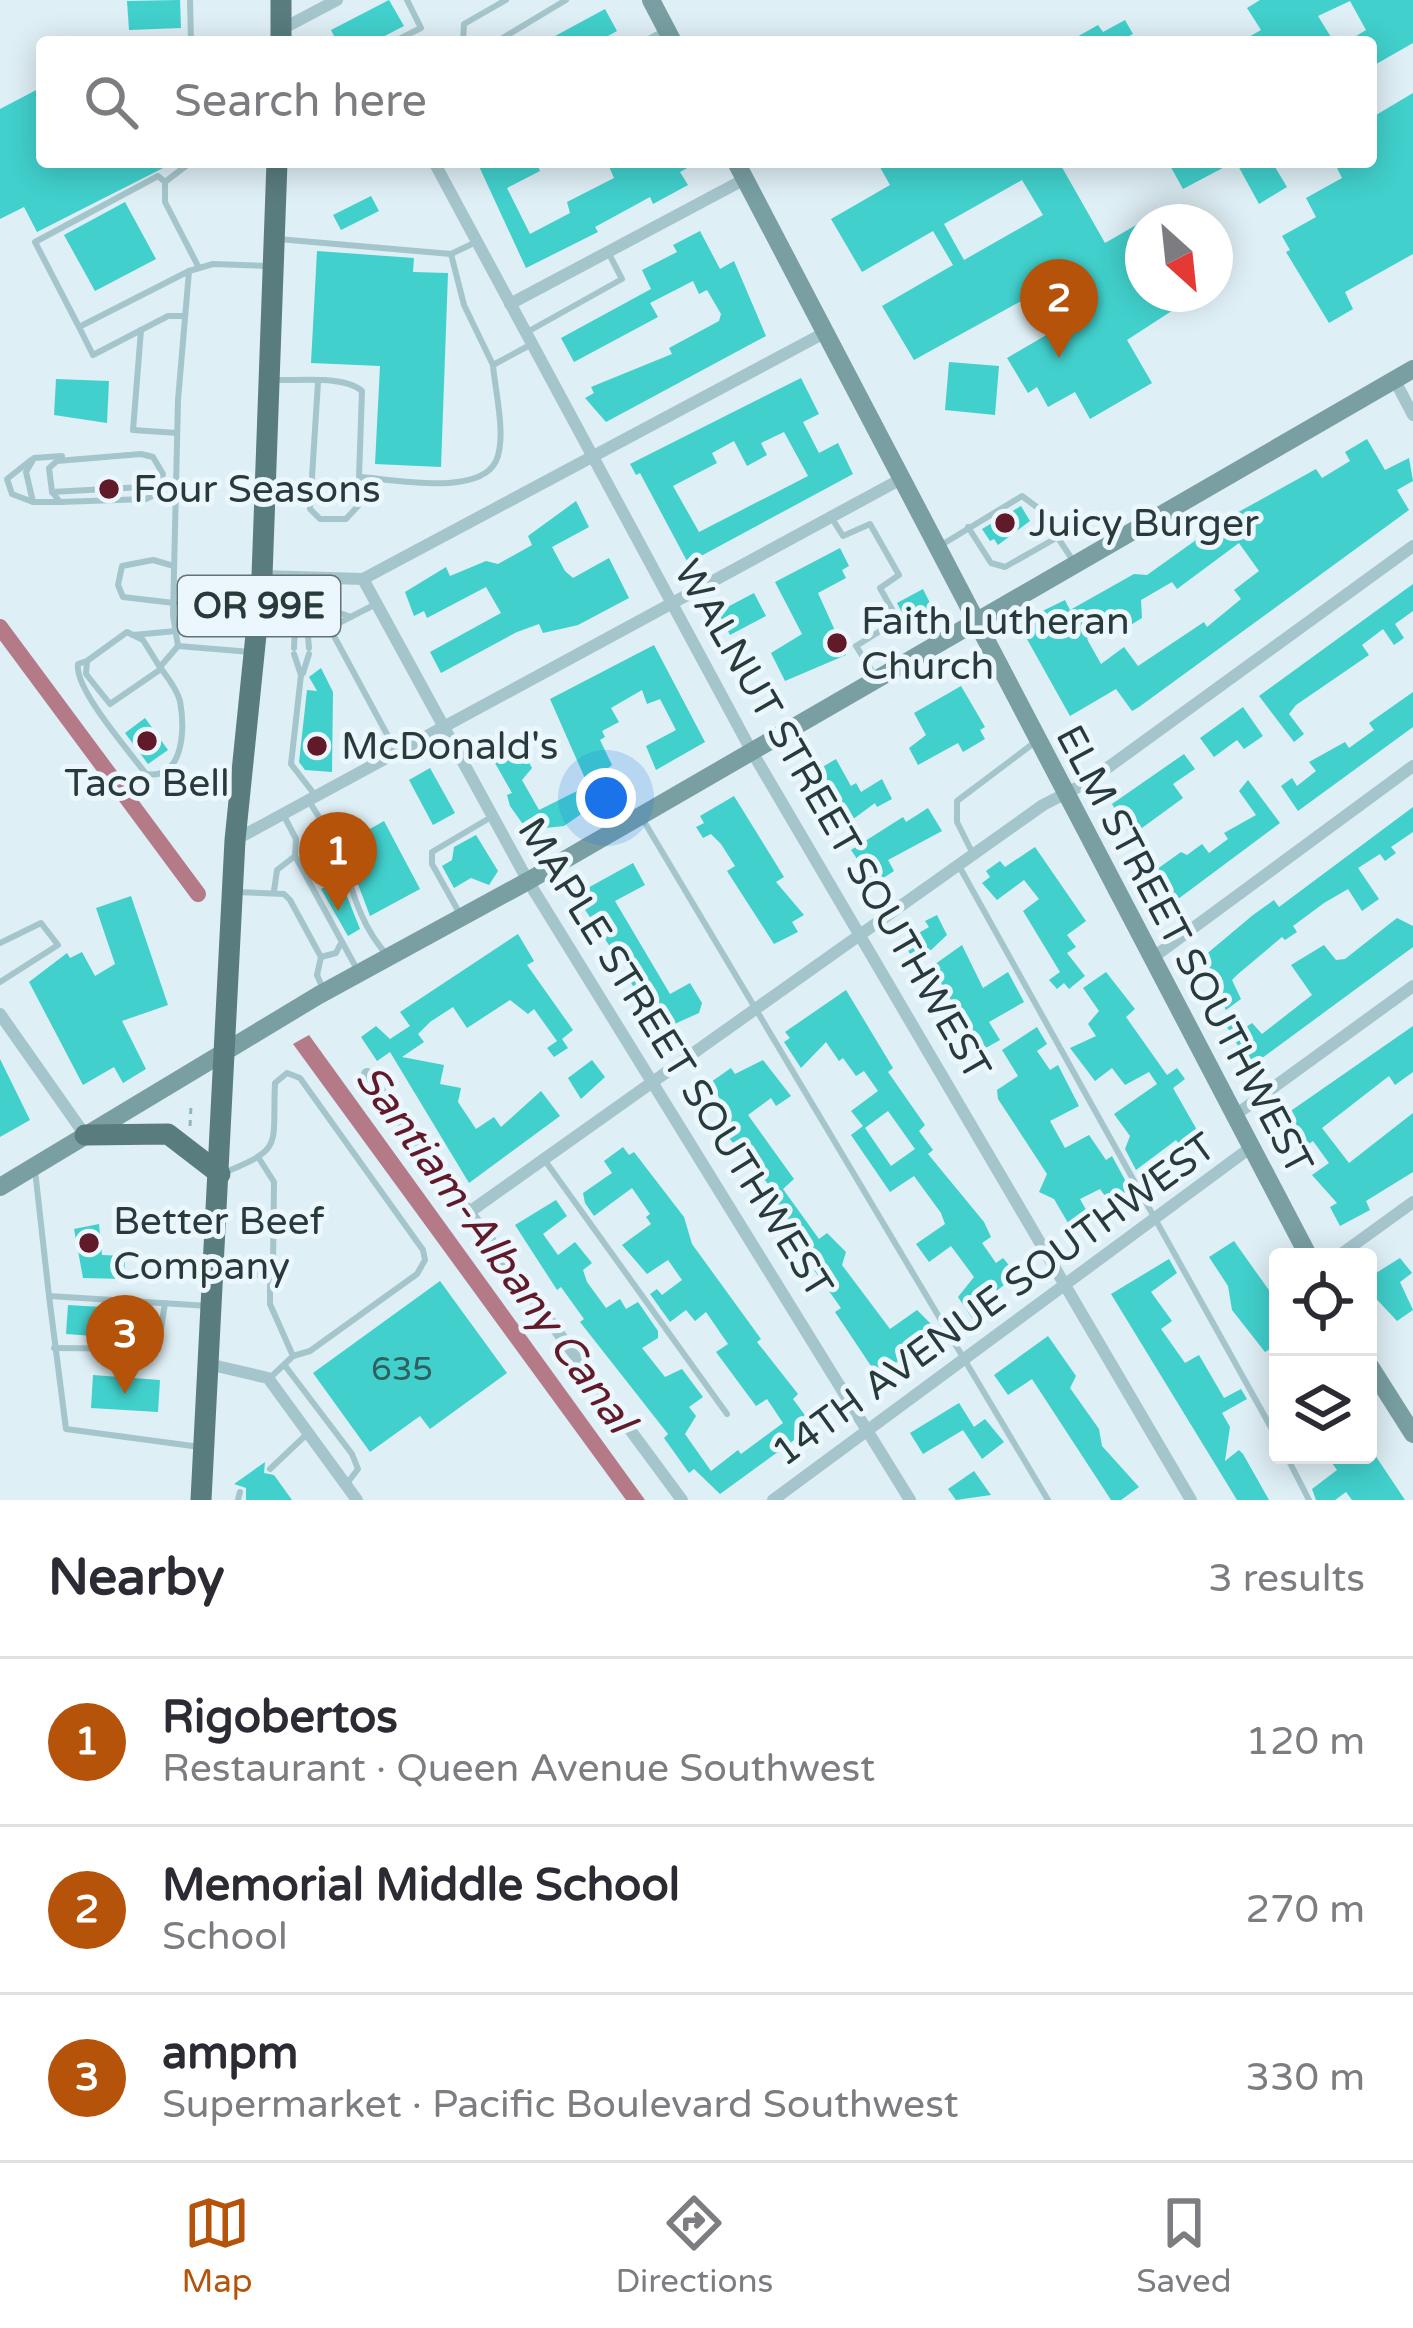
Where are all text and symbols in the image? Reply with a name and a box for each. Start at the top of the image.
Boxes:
search box [36,36,1377,168]
icon: search [78,69,144,135]
text: Search here [174,75,427,129]
north arrow [1125,204,1233,312]
pin: 2 [1020,259,1098,358]
place label: Four Seasons [133,466,381,513]
marker: Four Seasons [96,476,122,502]
place label: Juicy Burger [1029,500,1259,547]
marker: Juicy Burger [992,510,1018,536]
street label: WALNUT STREET SOUTHWEST [663,552,1001,1089]
road number: OR 99E [178,576,340,636]
place label: Faith Lutheran Church [861,598,1130,690]
marker: Faith Lutheran Church [824,630,850,656]
street label: ELM STREET SOUTHWEST [1045,717,1323,1183]
place label: McDonald's [341,723,559,770]
marker: Taco Bell [134,728,160,754]
marker: McDonald's [304,733,330,759]
place label: Taco Bell [64,760,230,807]
your location [576,768,636,828]
street label: MAPLE STREET SOUTHWEST [507,809,843,1307]
pin: 1 [299,812,377,911]
water label: Santiam-Albany Canal [344,1055,648,1447]
street label: 14TH AVENUE SOUTHWEST [763,1123,1225,1477]
place label: Better Beef Company [113,1198,325,1290]
marker: Better Beef Company [76,1230,102,1256]
map controls [1269,1248,1377,1464]
button: locate [1269,1248,1377,1356]
pin: 3 [86,1295,164,1394]
house number: 635 [371,1350,433,1389]
button: layers [1269,1356,1377,1464]
text: Nearby [48,1547,225,1609]
text: 3 results [1208,1555,1365,1602]
text: Rigobertos [162,1691,398,1745]
text: 1 [75,1718,99,1765]
text: 120 m [1246,1718,1365,1765]
text: Restaurant · Queen Avenue Southwest [162,1745,875,1792]
text: Memorial Middle School [162,1859,680,1913]
text: 2 [75,1886,99,1933]
text: 270 m [1246,1886,1365,1933]
text: School [162,1913,288,1960]
text: ampm [162,2027,298,2081]
text: 3 [75,2054,99,2101]
text: 330 m [1246,2054,1365,2101]
text: Supermarket · Pacific Boulevard Southwest [162,2081,959,2128]
tab: Map [181,2190,253,2301]
tab: Directions [615,2190,773,2301]
tab: Saved [1136,2190,1232,2301]

